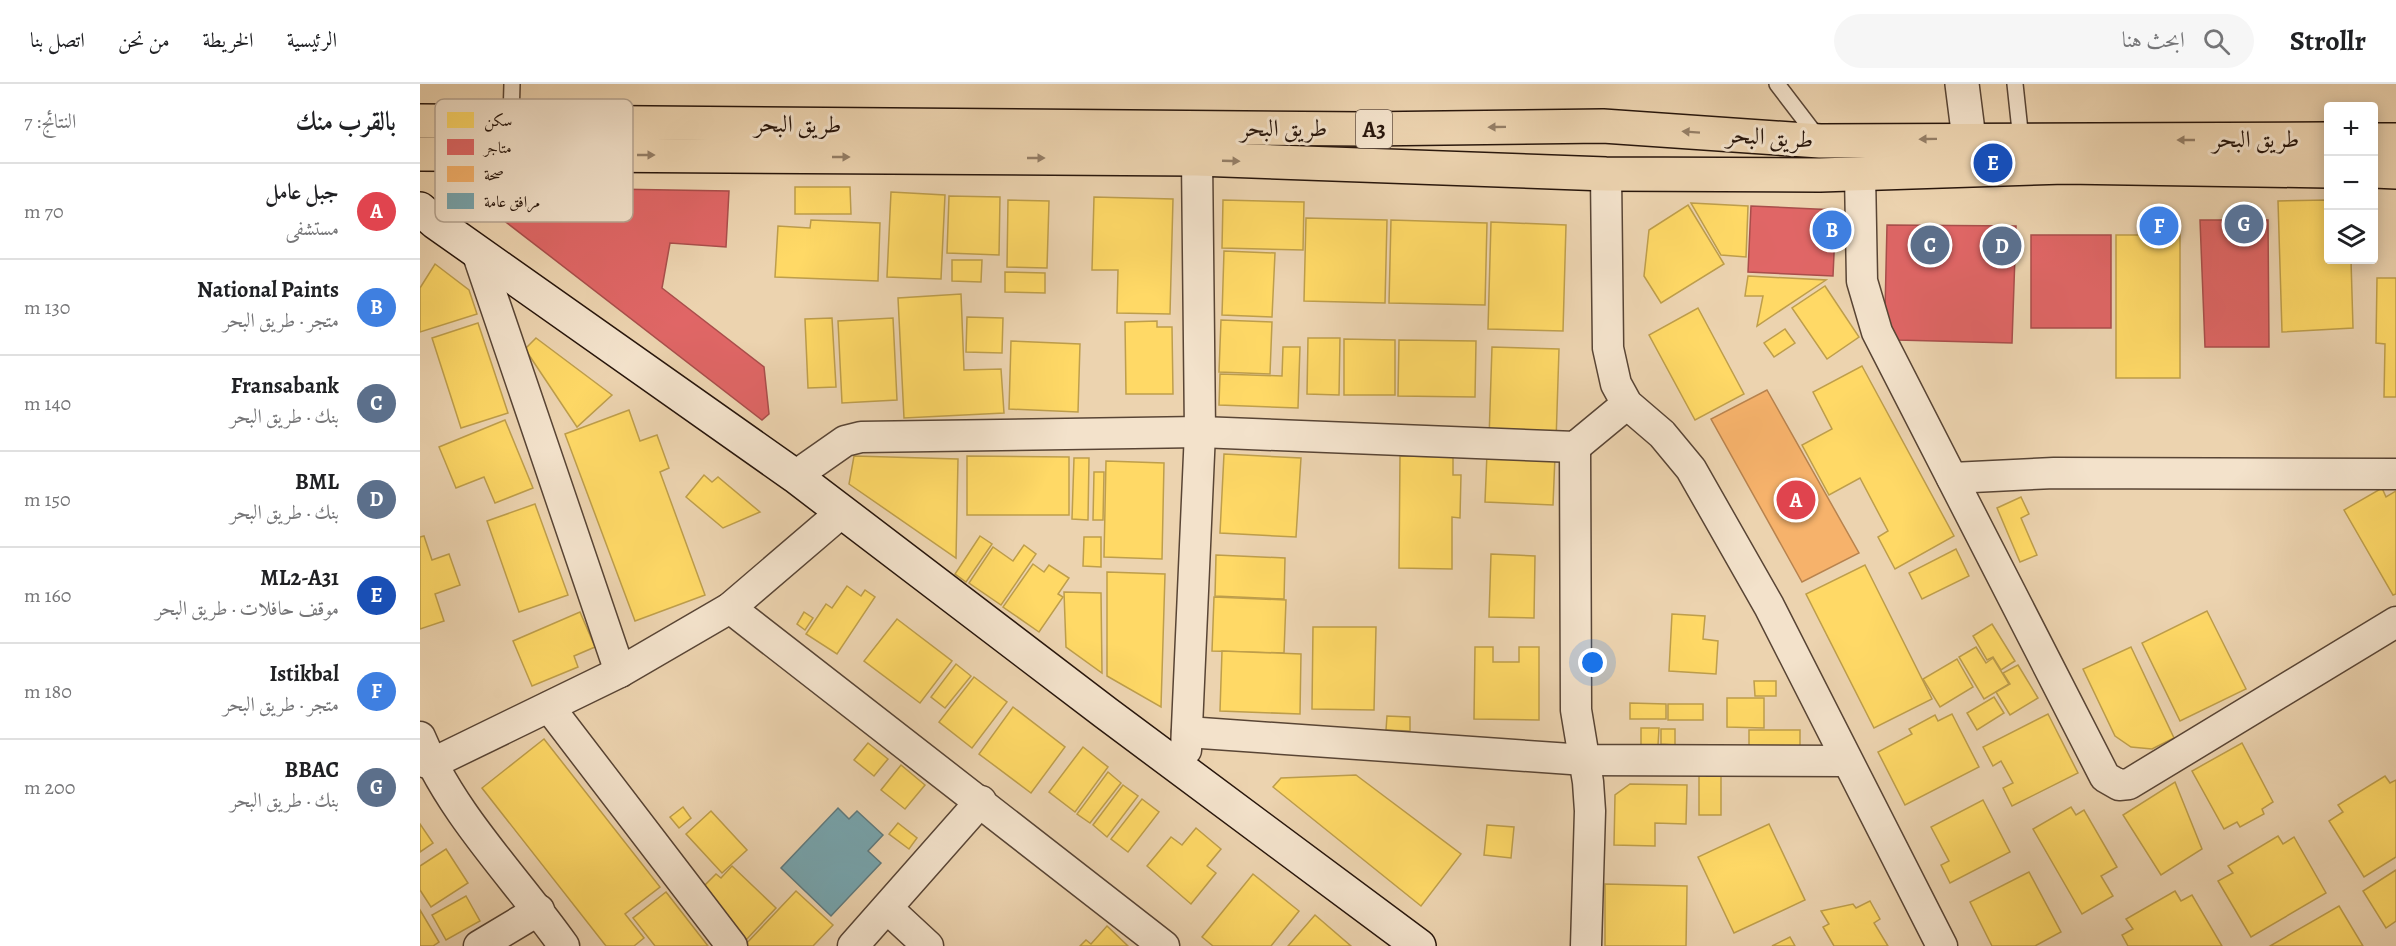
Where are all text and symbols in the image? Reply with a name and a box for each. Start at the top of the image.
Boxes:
search box [1834,14,2254,68]
text: Strollr [2290,22,2366,60]
text: ابحث هنا [2122,25,2185,55]
icon: search [2200,25,2233,58]
text: اتصل بنا [30,26,85,54]
text: من نحن [118,26,170,54]
text: الخريطة [203,26,254,54]
text: الرئيسية [287,26,337,54]
legend [435,99,633,222]
map controls [2324,102,2378,264]
button: + [2324,102,2378,156]
text: بالقرب منك [295,104,396,139]
street label: طريق البحر [751,107,842,141]
text: النتائج: 7 [24,108,76,135]
text: سكن [484,110,512,132]
road number: A3 [1356,110,1392,148]
street label: طريق البحر [1238,112,1327,144]
street label: طريق البحر [1723,118,1814,156]
one-way arrow [1487,122,1506,132]
street label: طريق البحر [2210,123,2299,155]
one-way arrow [1682,127,1701,136]
one-way arrow [1919,134,1938,144]
one-way arrow [2177,135,2196,145]
text: متاجر [482,137,512,159]
pin: E [1974,140,2012,185]
one-way arrow [637,150,656,160]
one-way arrow [832,152,851,162]
one-way arrow [1027,153,1046,163]
one-way arrow [1222,156,1241,165]
button: − [2324,156,2378,210]
text: صحة [484,164,504,186]
text: جبل عامل [265,177,339,207]
text: مرافق عامة [484,191,540,213]
text: 70 m [24,198,64,225]
text: A [370,198,383,225]
pin: G [2224,202,2264,246]
pin: F [2140,204,2178,248]
pin: B [1812,208,1852,252]
button: layers [2324,210,2378,264]
text: مستشفى [286,215,339,242]
pin: C [1910,222,1950,268]
pin: D [1982,224,2022,268]
text: National Paints [197,275,339,305]
text: 130 m [24,294,70,321]
text: B [370,294,383,321]
text: متجر · طريق البحر [223,307,339,334]
text: Fransabank [231,371,339,401]
text: 140 m [24,390,71,417]
text: C [370,390,383,417]
text: بنك · طريق البحر [230,403,339,430]
text: BML [295,467,339,497]
pin: A [1776,478,1816,522]
text: 150 m [24,486,71,513]
text: D [370,486,383,513]
text: بنك · طريق البحر [230,499,339,526]
text: ML2-A31 [260,563,339,593]
text: 160 m [24,582,71,609]
text: E [371,582,382,609]
text: موقف حافلات · طريق البحر [155,595,339,622]
your location [1578,648,1607,677]
text: Istikbal [269,659,339,689]
text: 180 m [24,678,72,705]
text: F [371,678,382,705]
text: متجر · طريق البحر [223,691,339,718]
text: BBAC [284,755,339,785]
text: 200 m [24,774,75,801]
text: G [370,774,383,801]
text: بنك · طريق البحر [230,787,339,814]

